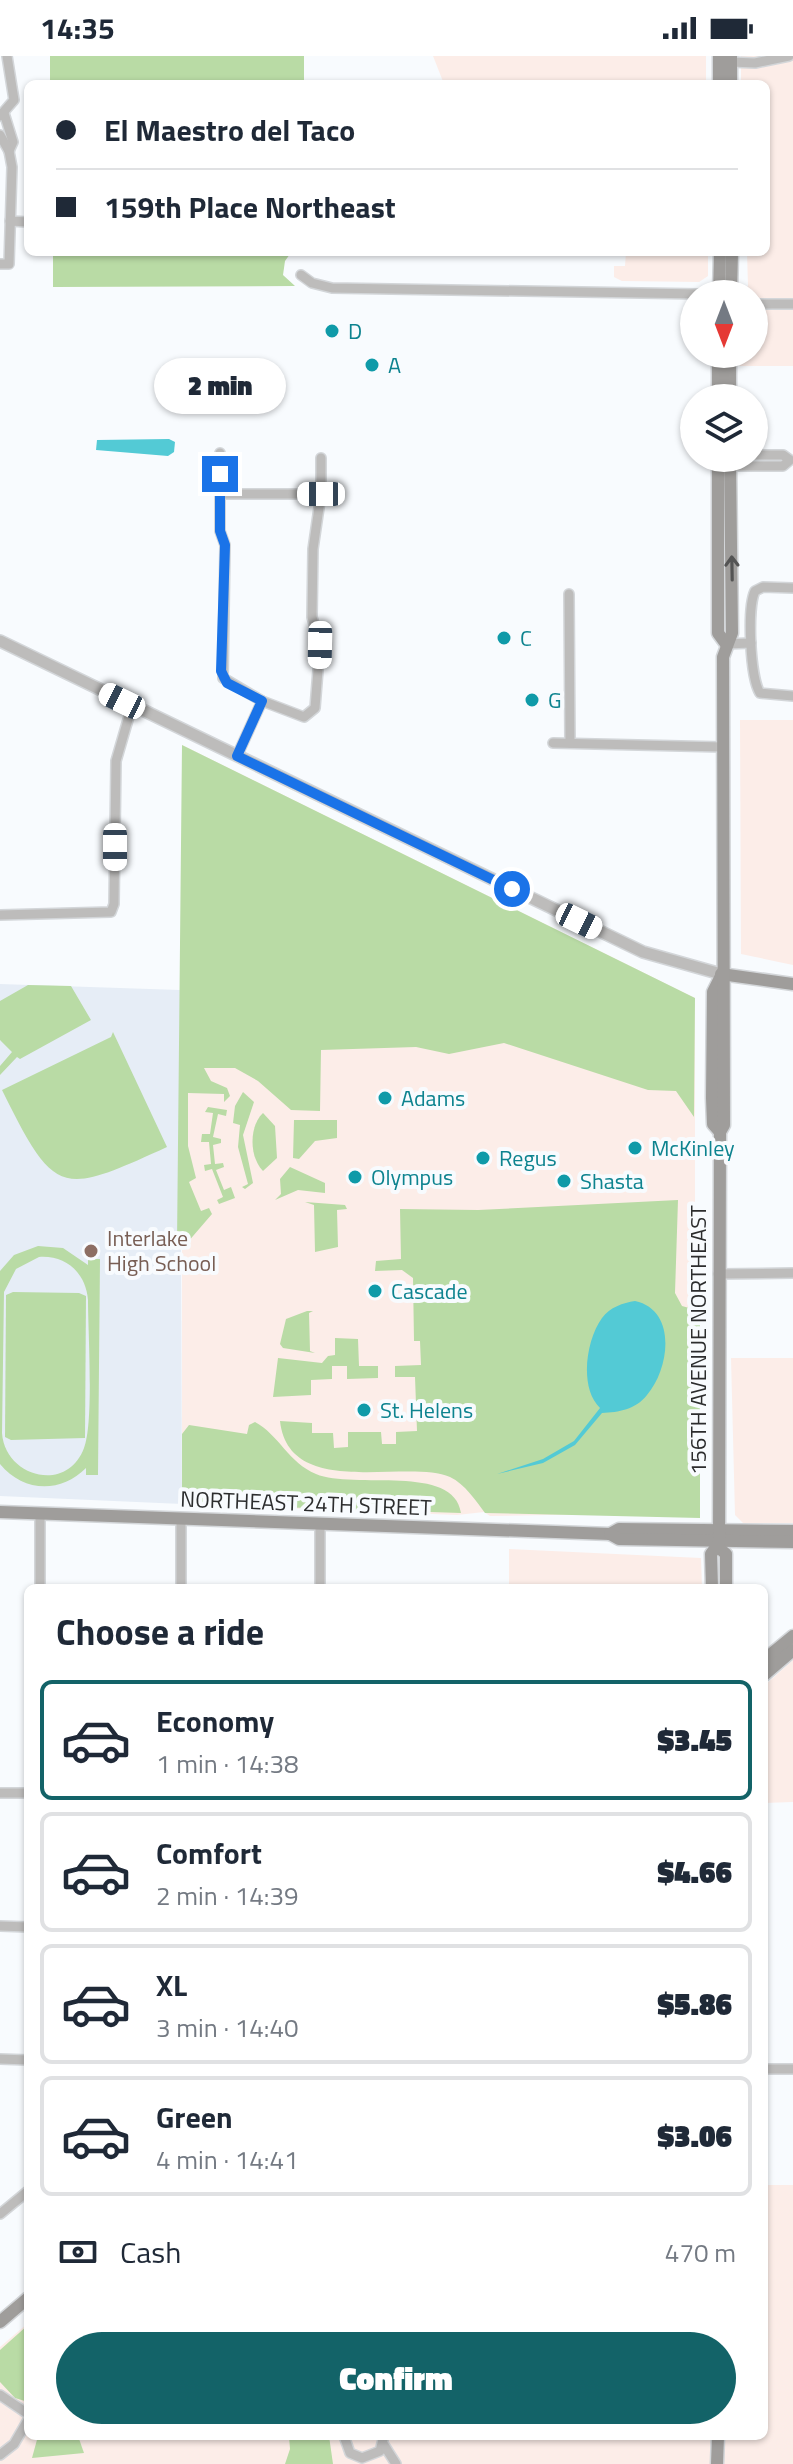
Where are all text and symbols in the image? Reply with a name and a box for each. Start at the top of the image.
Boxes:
text: 14:35 [40,5,115,51]
text: El Maestro del Taco [104,107,355,153]
text: 159th Place Northeast [104,184,396,230]
north arrow [680,280,768,368]
map controls [680,280,768,472]
place label: D [348,314,362,348]
marker: D [323,322,341,340]
place label: A [388,348,401,382]
marker: A [363,356,381,374]
callout: 2 min [154,358,286,414]
text: 2 min [188,366,252,405]
button: layers [680,384,768,472]
route end [202,456,238,492]
car [297,482,345,506]
one-way arrow [724,555,739,582]
car [308,621,332,669]
place label: C [520,621,532,655]
marker: C [495,629,513,647]
car [95,680,149,722]
place label: G [548,683,562,717]
marker: G [523,691,541,709]
car [103,823,127,871]
route start [494,871,530,907]
car [552,900,606,942]
place label: Adams [401,1081,465,1115]
marker: Adams [376,1089,394,1107]
place label: McKinley [651,1131,735,1165]
marker: McKinley [626,1139,644,1157]
place label: Regus [499,1141,557,1175]
marker: Regus [474,1149,492,1167]
place label: Olympus [371,1160,453,1194]
place label: Shasta [580,1164,644,1198]
marker: Olympus [346,1168,364,1186]
marker: Shasta [555,1172,573,1190]
street label: 156TH AVENUE NORTHEAST [681,1205,715,1475]
place label: Interlake High School [107,1221,216,1280]
marker: Interlake High School [82,1242,100,1260]
place label: Cascade [391,1274,468,1308]
marker: Cascade [366,1282,384,1300]
place label: St. Helens [380,1393,473,1427]
marker: St. Helens [355,1401,373,1419]
street label: NORTHEAST 24TH STREET [180,1482,433,1524]
text: Choose a ride [56,1604,264,1659]
text: Economy [156,1698,274,1744]
icon: car [60,1704,132,1776]
text: $3.45 [658,1717,732,1763]
text: 1 min · 14:38 [156,1744,299,1783]
text: Comfort [156,1830,262,1876]
icon: car [60,1836,132,1908]
text: $4.66 [658,1849,732,1895]
text: 2 min · 14:39 [156,1876,299,1915]
text: XL [156,1962,187,2008]
icon: car [60,1968,132,2040]
text: $5.86 [658,1981,732,2027]
text: 3 min · 14:40 [156,2008,299,2047]
text: Green [156,2094,233,2140]
icon: car [60,2100,132,2172]
text: $3.06 [658,2113,732,2159]
text: 4 min · 14:41 [156,2140,299,2179]
text: Cash [120,2229,181,2275]
icon: cash [56,2230,100,2274]
text: 470 m [665,2233,736,2272]
button: Confirm [56,2332,736,2424]

